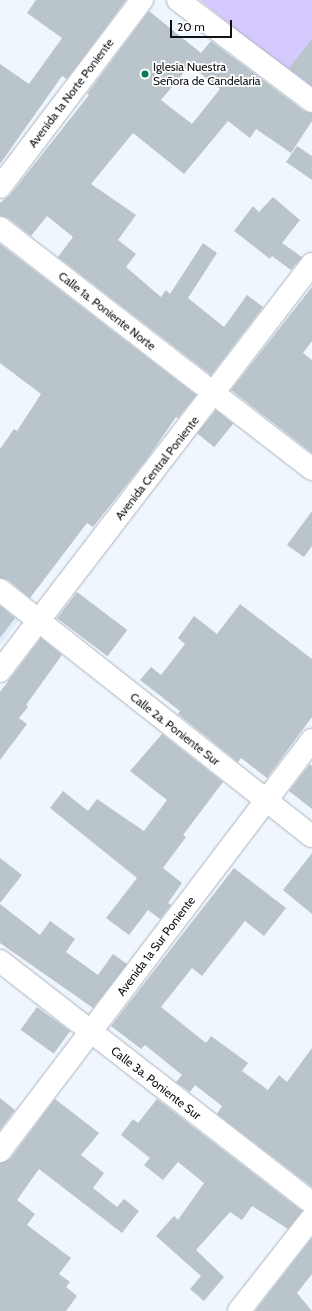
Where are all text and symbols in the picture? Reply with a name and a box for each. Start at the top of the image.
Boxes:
scale bar [172,12,234,38]
text: 20 m [177,19,205,34]
street label: Avenida 1a Norte Poniente [25,36,117,150]
place label: Iglesia Nuestra Señora de Candelaria [153,60,260,88]
marker: Iglesia Nuestra Señora de Candelaria [140,69,150,79]
street label: Calle 1a. Poniente Norte [56,269,158,353]
street label: Avenida Central Poniente [112,413,202,523]
street label: Calle 2a. Poniente Sur [127,689,223,769]
street label: Avenida 1a Sur Poniente [114,893,198,999]
street label: Calle 3a. Poniente Sur [108,1043,204,1123]

